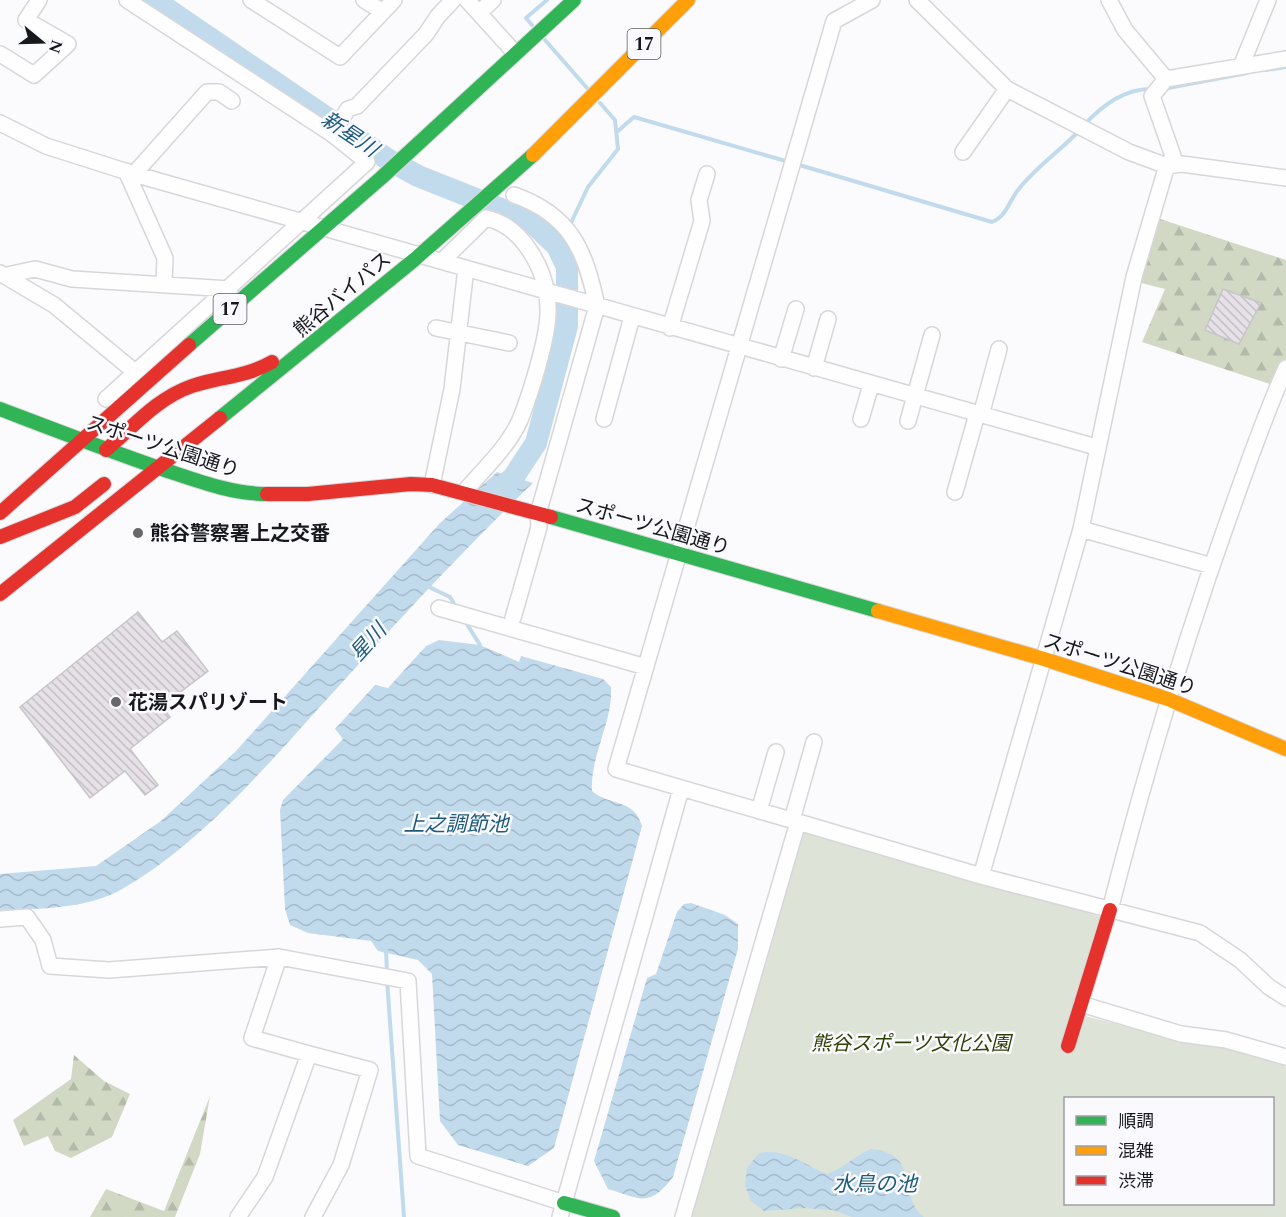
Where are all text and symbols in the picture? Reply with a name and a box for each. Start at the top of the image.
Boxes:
north arrow [12,12,72,72]
road number: 17 [628,29,660,59]
text: N [42,36,69,57]
water label: 新星川 [314,104,386,167]
street label: 熊谷バイパス [287,245,398,345]
road number: 17 [214,294,246,324]
street label: スポーツ公園通り [82,408,243,486]
street label: スポーツ公園通り [572,491,734,563]
place label: 熊谷警察署上之交番 [150,519,330,549]
marker: 熊谷警察署上之交番 [131,526,145,540]
water label: 星川 [343,615,396,669]
street label: スポーツ公園通り [1039,626,1200,704]
place label: 花湯スパリゾート [128,688,288,718]
marker: 花湯スパリゾート [109,695,123,709]
water label: 上之調節池 [404,809,510,841]
park label: 熊谷スポーツ文化公園 [811,1029,1014,1059]
legend [1064,1097,1274,1205]
text: 順調 [1118,1108,1154,1135]
text: 混雑 [1118,1138,1154,1165]
text: 渋滞 [1118,1168,1154,1195]
water label: 水鳥の池 [833,1169,919,1201]

